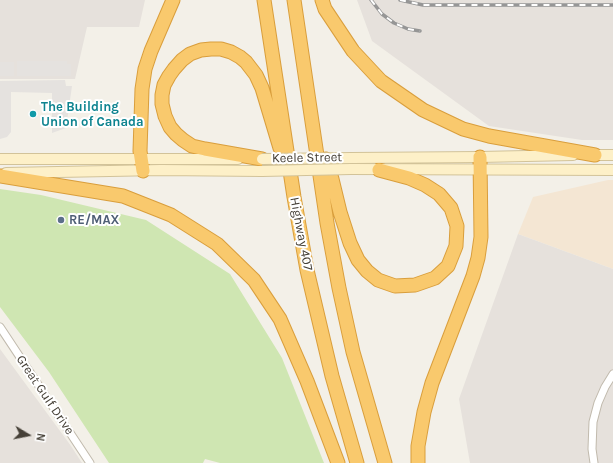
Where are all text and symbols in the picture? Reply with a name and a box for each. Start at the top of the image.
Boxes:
place label: The Building Union of Canada [41,99,144,130]
marker: The Building Union of Canada [28,109,38,119]
street label: Keele Street [272,150,342,166]
street label: Highway 407 [286,196,316,272]
place label: RE/MAX [69,212,120,228]
marker: RE/MAX [56,215,66,225]
street label: Great Gulf Drive [13,352,77,438]
north arrow [8,415,48,455]
text: N [33,432,47,442]

